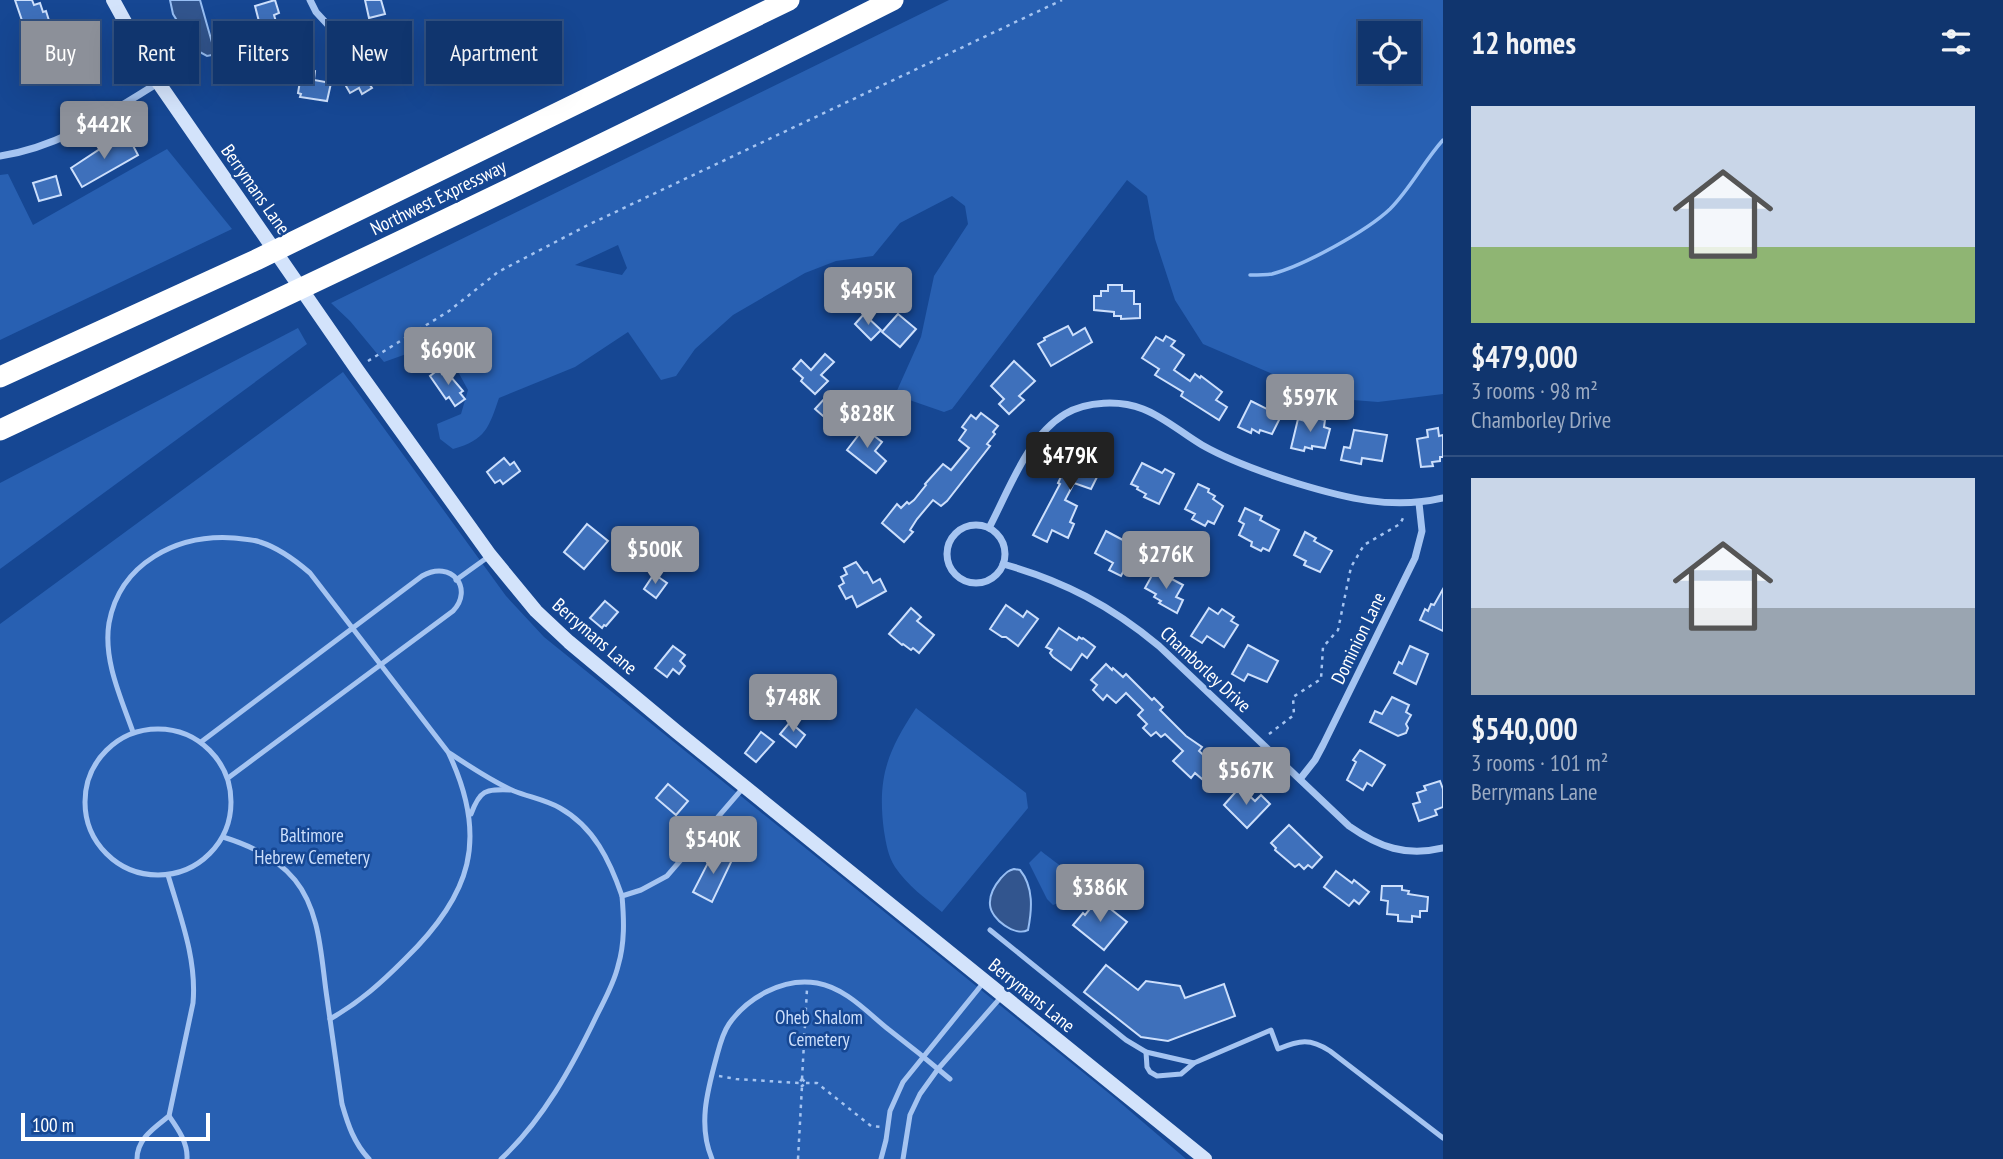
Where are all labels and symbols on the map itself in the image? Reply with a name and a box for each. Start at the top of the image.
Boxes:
pin: $442K [55,102,153,161]
street label: Berrymans Lane [216,139,296,239]
street label: Northwest Expressway [366,153,511,240]
pin: $495K [819,268,917,327]
pin: $690K [399,328,497,387]
pin: $597K [1261,374,1359,434]
pin: $828K [818,391,916,450]
pin: $479K [1021,433,1119,492]
pin: $500K [606,526,704,586]
pin: $276K [1117,532,1215,591]
street label: Dominion Lane [1325,588,1391,688]
street label: Berrymans Lane [548,593,642,679]
street label: Chamborley Drive [1155,621,1257,717]
pin: $748K [744,674,842,734]
pin: $567K [1197,748,1295,807]
pin: $540K [664,816,762,876]
park label: Baltimore Hebrew Cemetery [254,823,371,869]
pin: $386K [1051,864,1149,924]
street label: Berrymans Lane [984,953,1080,1037]
park label: Oheb Shalom Cemetery [775,1005,863,1051]
scale bar [21,1110,210,1142]

